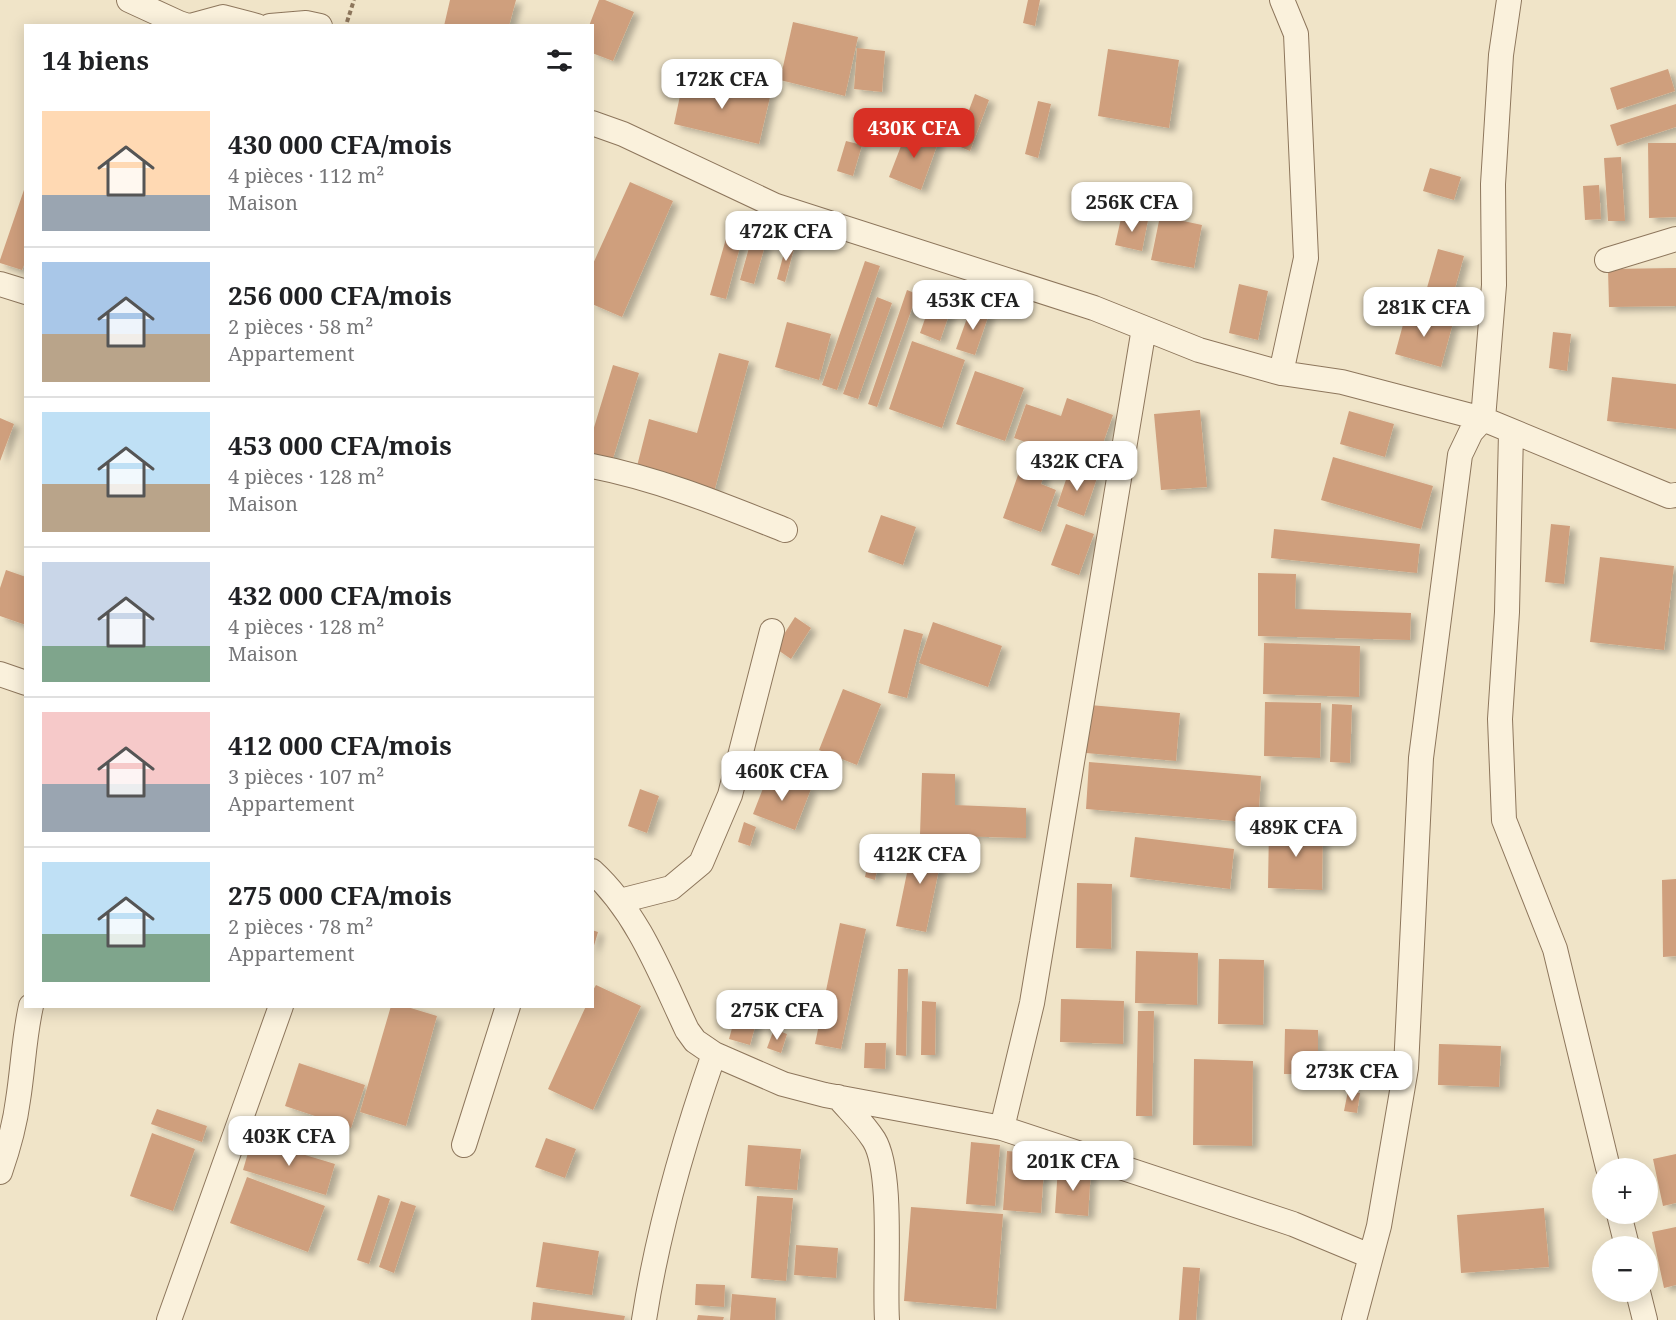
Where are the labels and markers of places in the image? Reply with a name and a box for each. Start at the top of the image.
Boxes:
pin: 172K CFA [660,59,784,110]
pin: 430K CFA [852,108,976,159]
pin: 256K CFA [1070,182,1194,233]
pin: 472K CFA [724,211,848,262]
pin: 453K CFA [911,280,1035,331]
pin: 281K CFA [1362,287,1486,338]
pin: 432K CFA [1015,441,1139,492]
pin: 460K CFA [720,751,844,802]
pin: 489K CFA [1234,807,1358,858]
pin: 412K CFA [858,834,982,885]
pin: 275K CFA [715,990,839,1041]
pin: 273K CFA [1290,1051,1414,1102]
pin: 403K CFA [227,1116,351,1167]
pin: 201K CFA [1011,1141,1135,1192]

